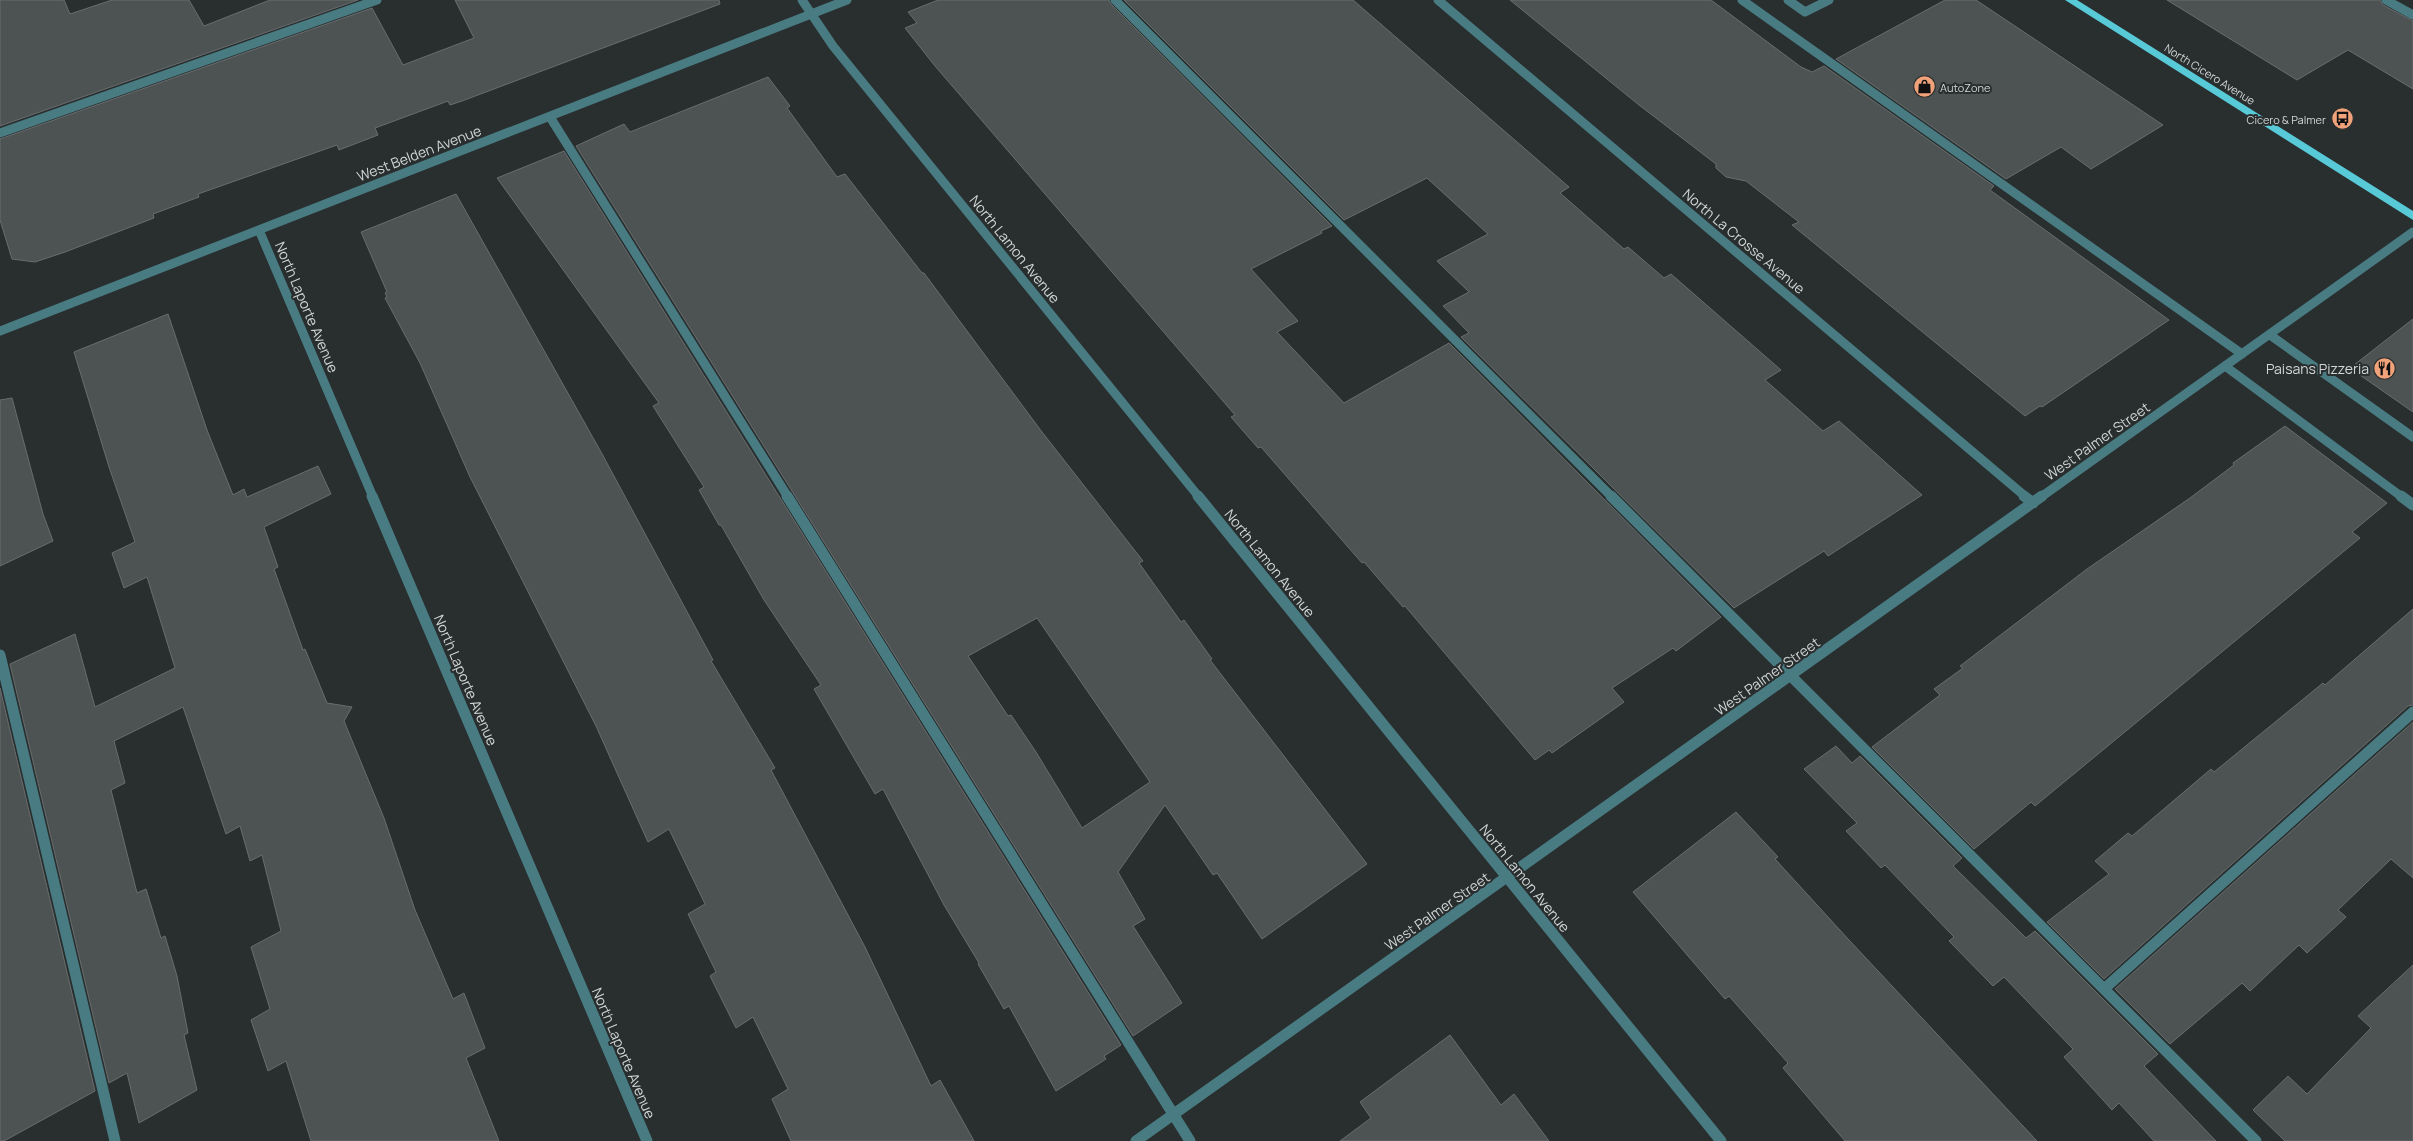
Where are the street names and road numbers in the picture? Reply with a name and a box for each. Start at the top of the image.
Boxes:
street label: North Cicero Avenue [2162,40,2259,108]
street label: West Belden Avenue [354,121,484,185]
street label: North La Crosse Avenue [1679,184,1809,298]
street label: North Lamon Avenue [966,191,1064,307]
street label: North Laporte Avenue [271,239,343,375]
street label: West Palmer Street [2041,397,2154,484]
street label: North Lamon Avenue [1221,505,1319,621]
street label: North Laporte Avenue [430,612,502,748]
street label: West Palmer Street [1711,632,1824,719]
street label: North Lamon Avenue [1476,820,1574,936]
street label: West Palmer Street [1381,867,1494,954]
street label: North Laporte Avenue [588,985,660,1121]

